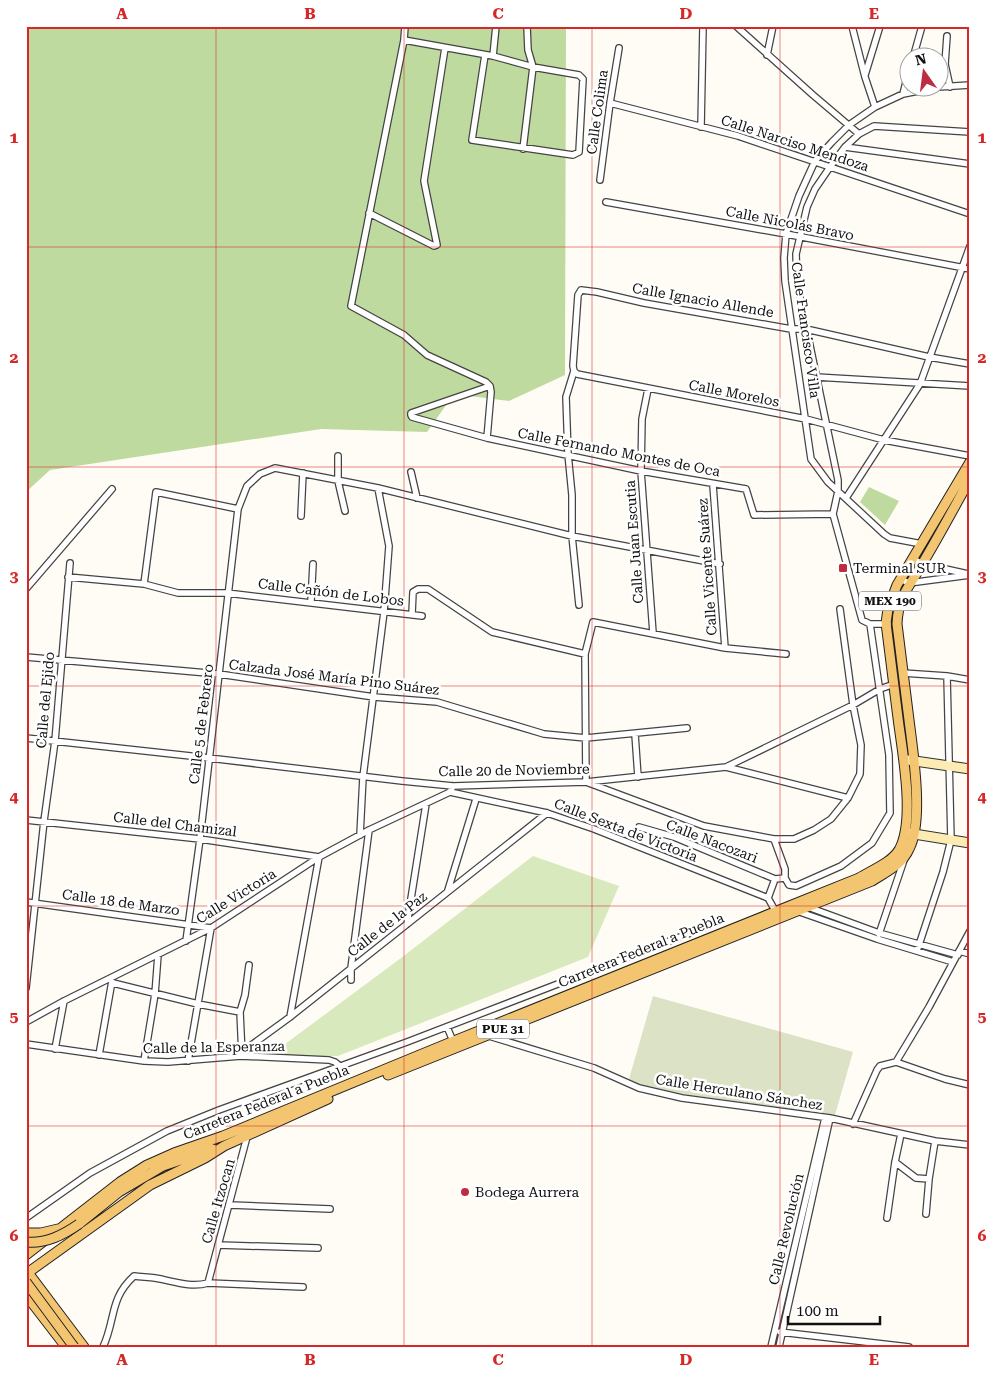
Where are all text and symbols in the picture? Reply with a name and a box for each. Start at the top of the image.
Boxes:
text: A [116,4,128,23]
text: B [304,4,316,23]
text: C [492,4,504,23]
text: D [680,4,693,23]
text: E [869,4,879,23]
north arrow [898,48,948,98]
text: N [914,50,928,68]
street label: Calle Colima [583,68,611,155]
street label: Calle Narciso Mendoza [719,112,871,175]
text: 1 [10,128,19,147]
text: 1 [978,128,987,147]
street label: Calle Nicolás Bravo [724,203,856,243]
street label: Calle Francisco Villa [789,261,824,400]
street label: Calle Ignacio Allende [631,280,775,320]
text: 2 [10,348,19,367]
text: 2 [978,348,987,367]
street label: Calle Morelos [687,376,781,410]
street label: Calle Fernando Montes de Oca [516,424,722,480]
street label: Calle Juan Escutia [622,479,646,604]
street label: Calle Vicente Suárez [694,497,720,636]
place label: Terminal SUR [853,560,946,576]
marker: Terminal SUR [837,562,849,574]
text: 3 [10,567,19,586]
text: 3 [978,567,987,586]
street label: Calle Cañón de Lobos [257,575,405,609]
road number: MEX 190 [859,592,921,610]
street label: Calle del Ejido [33,651,57,749]
street label: Calzada José María Pino Suárez [228,656,441,698]
street label: Calle 5 de Febrero [186,663,216,785]
street label: Calle 20 de Noviembre [438,761,590,779]
text: 4 [10,787,19,806]
text: 4 [978,787,987,806]
street label: Calle Sexta de Victoria [552,795,700,865]
street label: Calle del Chamizal [112,808,238,840]
street label: Calle Nacozari [664,816,761,866]
street label: Calle Victoria [193,865,279,927]
street label: Calle 18 de Marzo [61,886,181,918]
street label: Calle de la Paz [344,888,430,960]
street label: Carretera Federal a Puebla [556,909,726,991]
text: 5 [10,1007,19,1026]
text: 5 [978,1007,987,1026]
road number: PUE 31 [477,1020,529,1038]
street label: Calle de la Esperanza [143,1038,286,1056]
street label: Carretera Federal a Puebla [181,1061,351,1143]
street label: Calle Herculano Sánchez [655,1071,824,1113]
street label: Calle Itzocan [198,1157,238,1245]
street label: Calle Revolución [765,1172,807,1286]
place label: Bodega Aurrera [475,1184,580,1200]
marker: Bodega Aurrera [459,1186,471,1198]
text: 6 [10,1226,19,1245]
text: 6 [978,1226,987,1245]
scale bar [788,1293,881,1325]
text: 100 m [796,1302,839,1320]
text: A [116,1350,128,1369]
text: B [304,1350,316,1369]
text: C [492,1350,504,1369]
text: D [680,1350,693,1369]
text: E [869,1350,879,1369]

